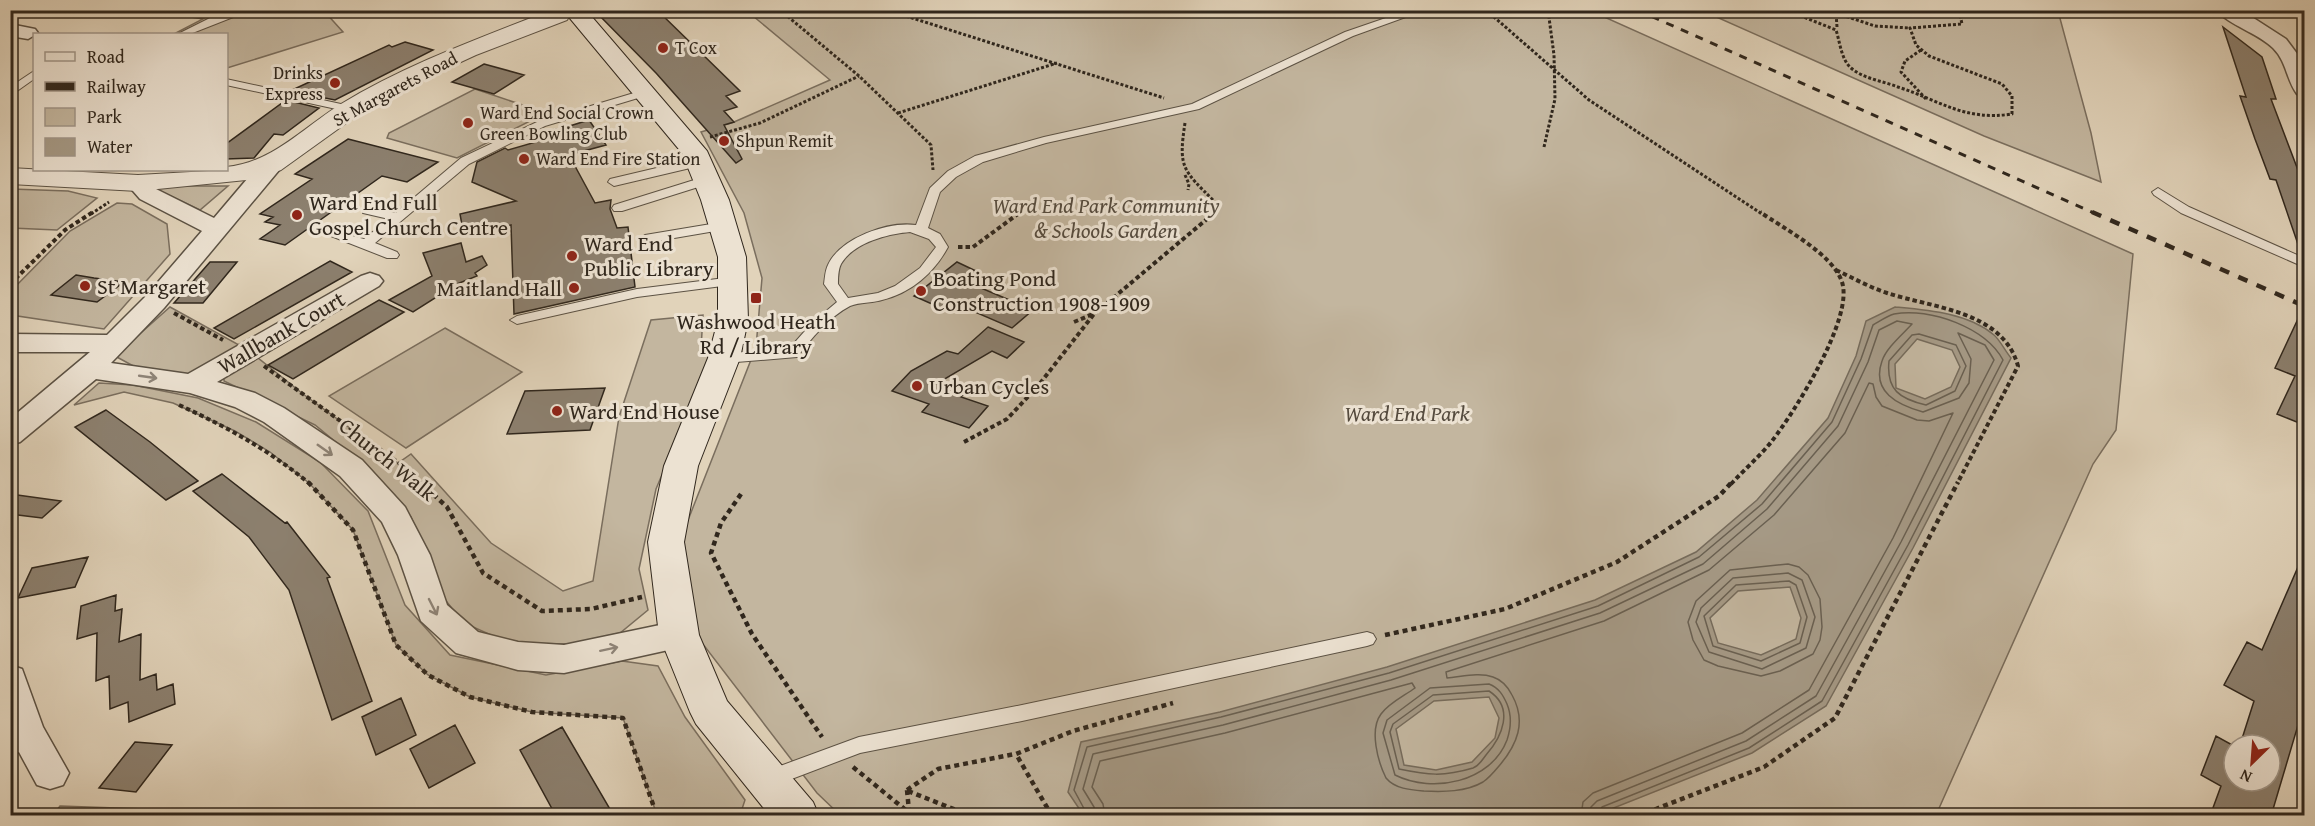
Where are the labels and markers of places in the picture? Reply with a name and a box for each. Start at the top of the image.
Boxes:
place label: T Cox [675,34,718,61]
marker: T Cox [656,41,670,55]
place label: Drinks Express [265,59,323,107]
marker: Drinks Express [328,76,342,90]
place label: Ward End Social Crown Green Bowling Club [480,99,654,147]
marker: Ward End Social Crown Green Bowling Club [461,116,475,130]
place label: Shpun Remit [736,127,834,154]
marker: Shpun Remit [717,134,731,148]
place label: Ward End Fire Station [536,145,700,172]
marker: Ward End Fire Station [517,152,531,166]
place label: Ward End Full Gospel Church Centre [309,186,508,243]
marker: Ward End Full Gospel Church Centre [290,208,304,222]
place label: Ward End Public Library [584,227,714,284]
marker: Ward End Public Library [565,249,579,263]
place label: Boating Pond Construction 1908-1909 [933,262,1150,319]
place label: St Margaret [97,270,206,302]
place label: Maitland Hall [437,272,562,304]
marker: St Margaret [78,279,92,293]
marker: Maitland Hall [567,281,581,295]
marker: Boating Pond Construction 1908-1909 [914,284,928,298]
marker: Washwood Heath Rd / Library [749,291,763,305]
place label: Washwood Heath Rd / Library [676,305,836,362]
place label: Urban Cycles [929,370,1049,402]
marker: Urban Cycles [910,379,924,393]
place label: Ward End House [569,395,720,427]
marker: Ward End House [550,404,564,418]

